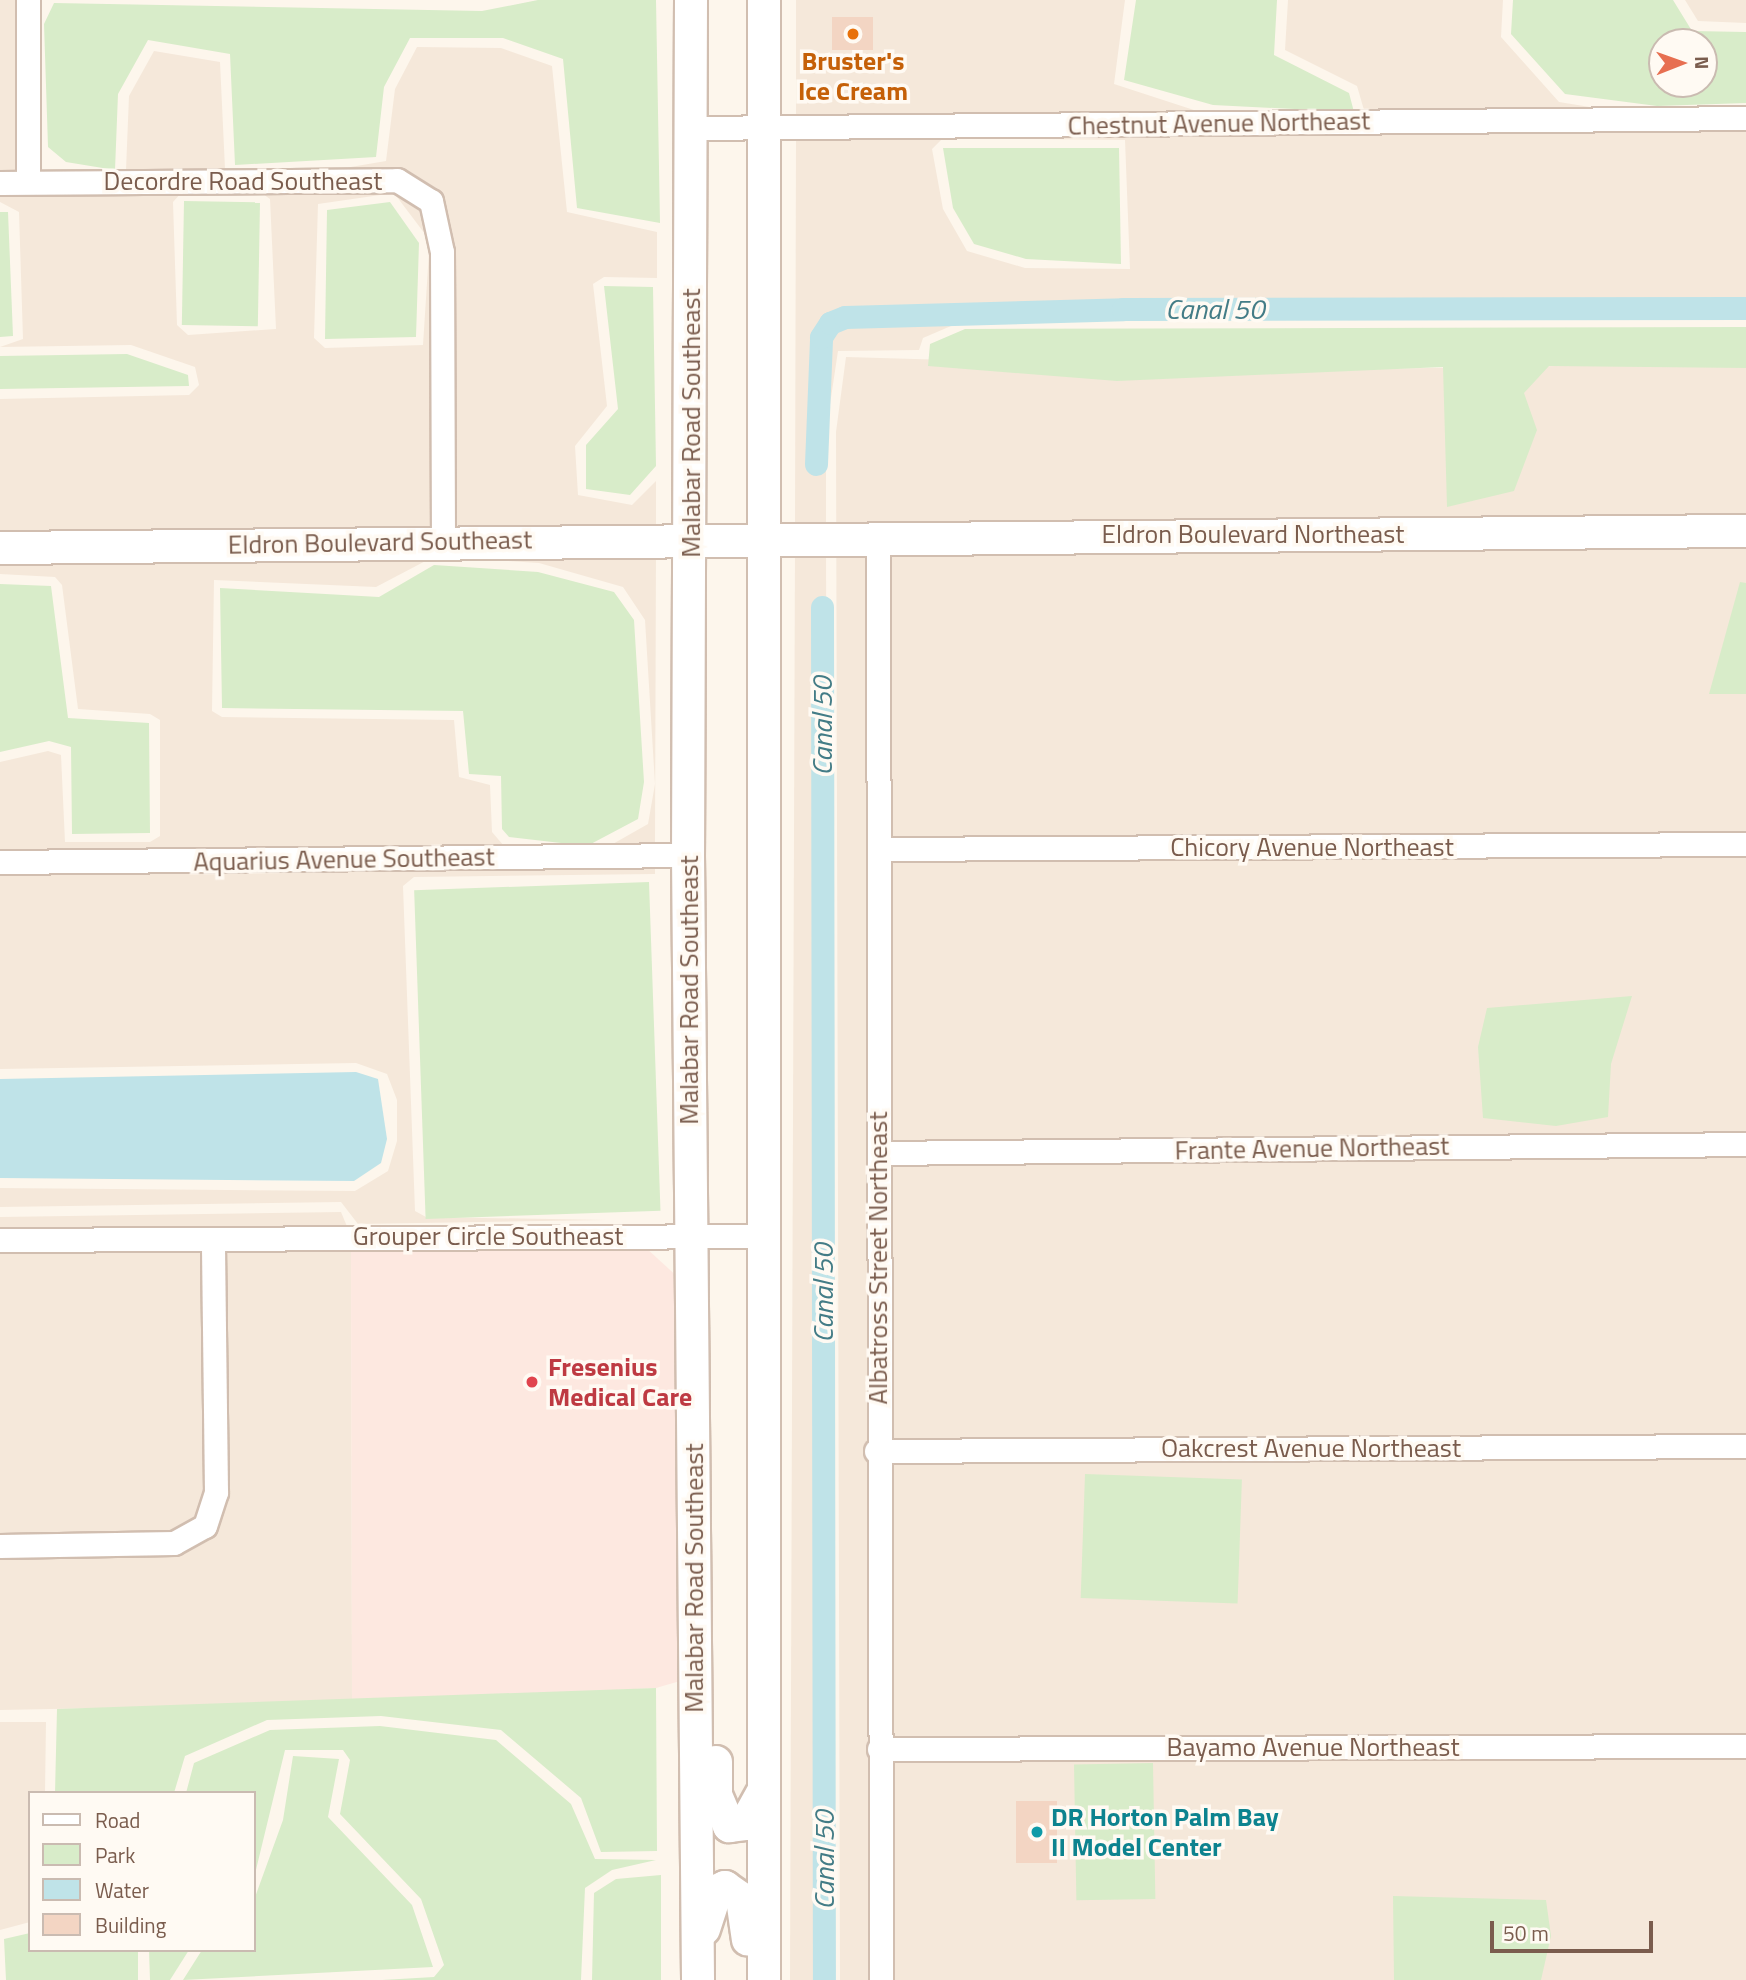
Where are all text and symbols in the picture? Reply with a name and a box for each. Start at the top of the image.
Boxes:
marker: Bruster's Ice Cream [845,26,861,42]
north arrow [1648,28,1718,98]
place label: Bruster's Ice Cream [798,45,908,106]
text: N [1688,56,1717,69]
street label: Chestnut Avenue Northeast [1067,105,1371,141]
street label: Decordre Road Southeast [104,165,382,197]
street label: Malabar Road Southeast [675,288,707,558]
water label: Canal 50 [1165,292,1265,326]
street label: Eldron Boulevard Northeast [1102,518,1404,550]
street label: Eldron Boulevard Southeast [228,524,532,560]
water label: Canal 50 [805,676,839,776]
street label: Chicory Avenue Northeast [1170,831,1454,863]
street label: Aquarius Avenue Southeast [193,841,495,877]
street label: Malabar Road Southeast [673,855,705,1125]
street label: Albatross Street Northeast [862,1111,894,1405]
street label: Frante Avenue Northeast [1174,1130,1450,1166]
street label: Grouper Circle Southeast [353,1220,623,1252]
water label: Canal 50 [806,1243,840,1343]
place label: Fresenius Medical Care [548,1351,692,1412]
marker: Fresenius Medical Care [522,1372,542,1392]
street label: Oakcrest Avenue Northeast [1161,1432,1461,1464]
street label: Malabar Road Southeast [678,1443,710,1713]
street label: Bayamo Avenue Northeast [1166,1731,1460,1763]
legend [28,1791,256,1952]
place label: DR Horton Palm Bay II Model Center [1051,1801,1279,1862]
text: Road [95,1804,140,1836]
water label: Canal 50 [807,1810,841,1910]
marker: DR Horton Palm Bay II Model Center [1029,1824,1045,1840]
text: Park [95,1839,135,1871]
text: Water [95,1874,149,1906]
scale bar [1494,1906,1657,1950]
text: Building [95,1909,166,1941]
text: 50 m [1503,1917,1549,1949]

